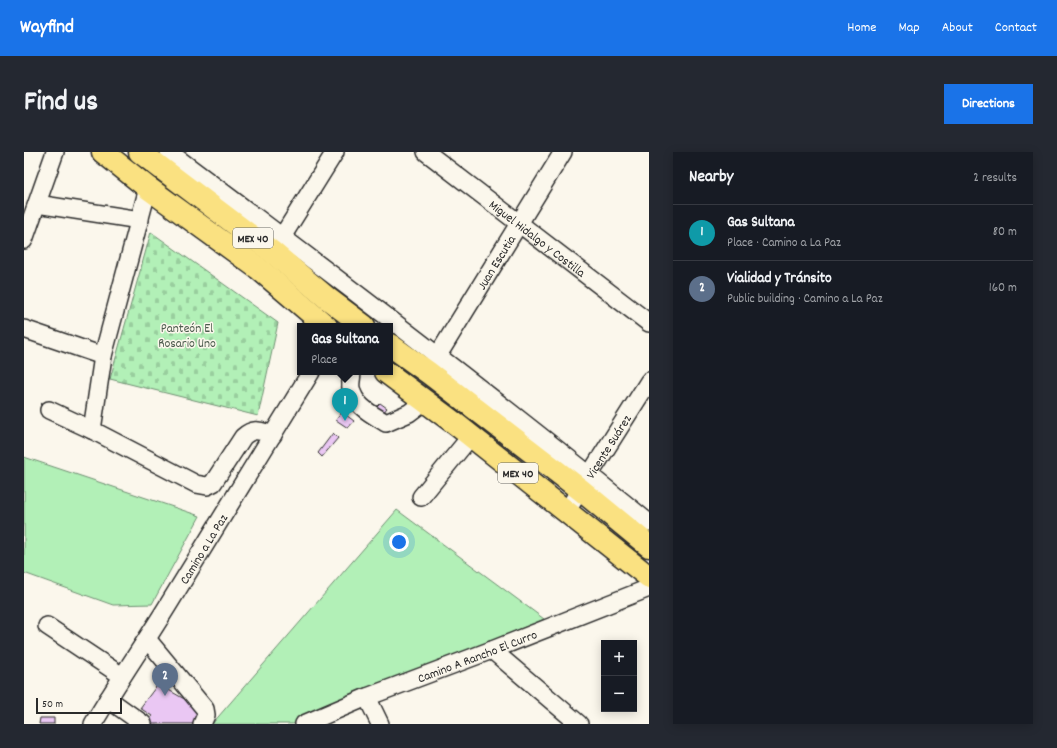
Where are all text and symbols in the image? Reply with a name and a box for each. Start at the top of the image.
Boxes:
text: Wayfind [20,15,74,42]
text: Home [847,18,876,38]
text: Map [898,18,920,38]
text: About [942,18,973,38]
text: Contact [995,18,1037,38]
text: Find us [24,84,98,124]
button: Directions [944,84,1033,124]
text: Nearby [689,166,733,190]
text: 2 results [973,169,1017,188]
street label: Miguel Hidalgo y Costilla [484,196,589,284]
text: Gas Sultana [727,212,795,234]
text: 1 [701,223,703,242]
text: 80 m [993,223,1017,242]
road number: MEX 40 [233,228,273,248]
street label: Juan Escutia [473,232,522,294]
text: Place · Camino a La Paz [727,234,841,253]
text: Vialidad y Tránsito [727,268,832,290]
text: 2 [699,279,705,298]
text: 160 m [989,279,1017,298]
text: Public building · Camino a La Paz [727,290,883,309]
park label: Panteón El Rosario Uno [158,320,216,354]
popup [297,323,393,375]
text: Gas Sultana [311,329,379,351]
text: Place [311,351,337,370]
pin: 1 [332,388,358,421]
street label: Vicente Suárez [582,412,637,483]
road number: MEX 40 [498,463,538,483]
street label: Camino a La Paz [176,511,234,589]
your location [389,532,409,552]
street label: Camino A Rancho El Curro [415,626,541,689]
map controls [601,640,637,712]
button: + [601,640,637,676]
pin: 2 [152,663,178,696]
button: − [601,676,637,712]
scale bar [36,696,122,715]
text: 50 m [42,697,63,713]

